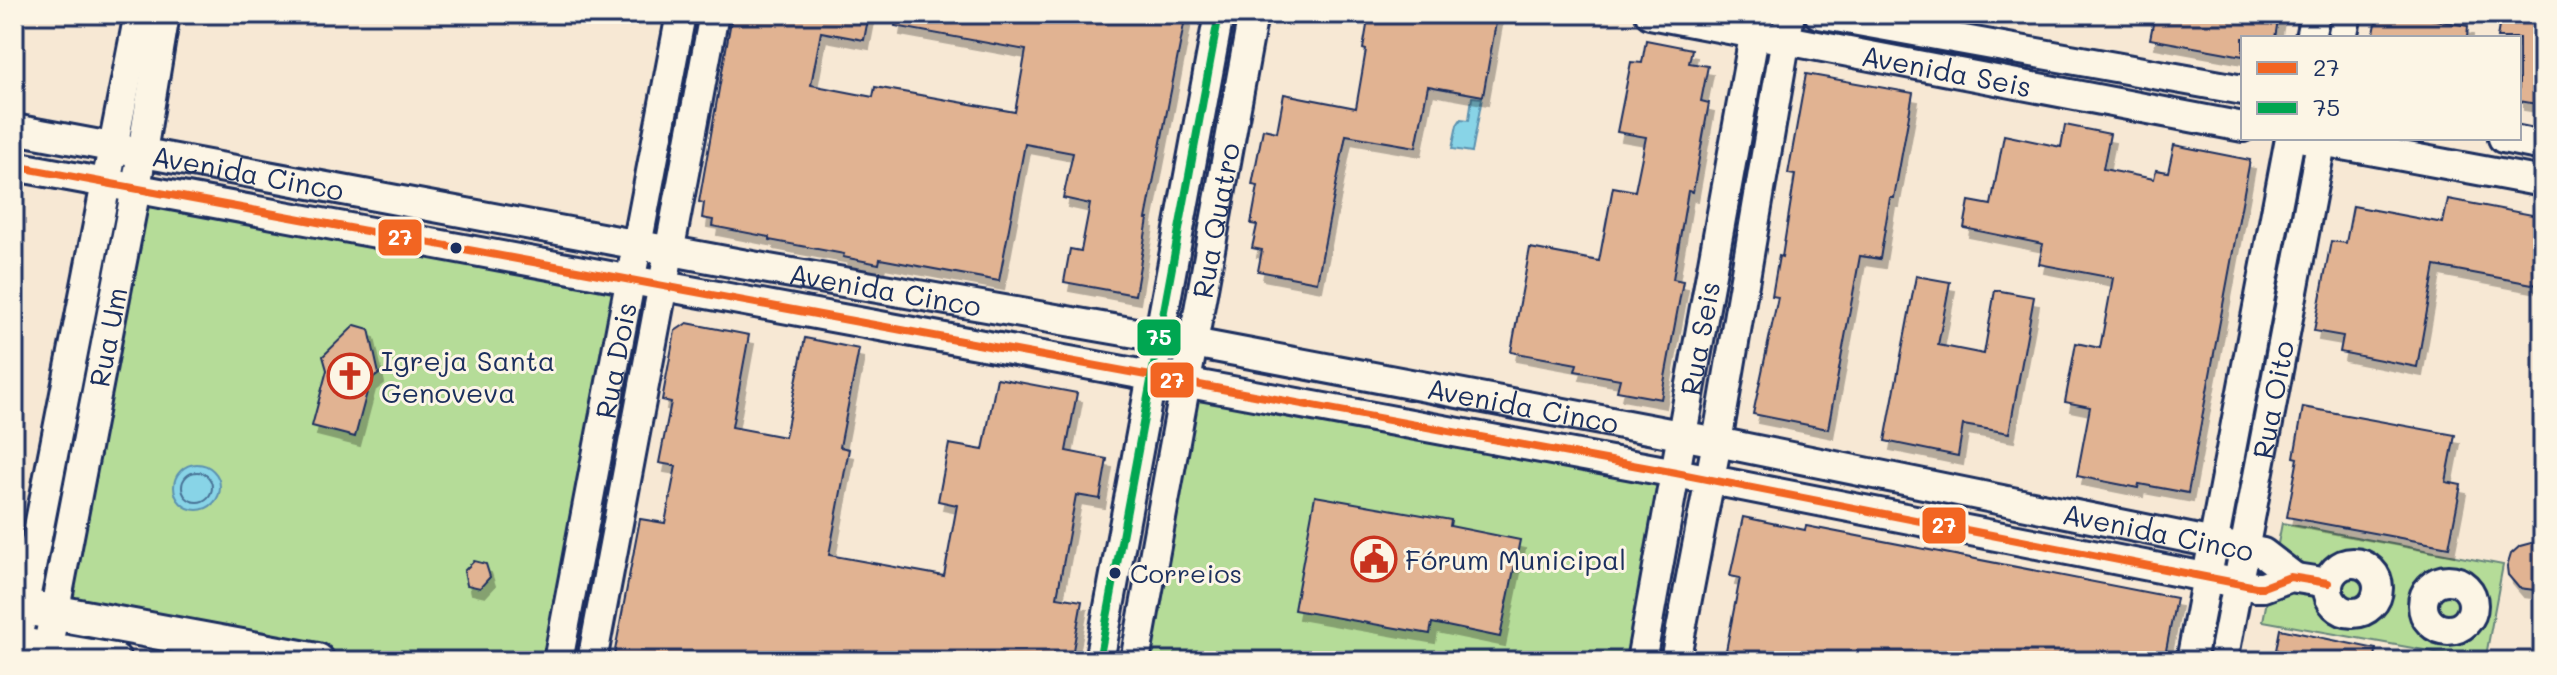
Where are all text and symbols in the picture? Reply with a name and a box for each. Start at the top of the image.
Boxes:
legend [2241,36,2521,140]
street label: Avenida Seis [1859,37,2035,104]
text: 27 [2313,51,2340,82]
text: 75 [2313,91,2340,122]
street label: Avenida Cinco [149,137,347,208]
street label: Rua Quatro [1184,140,1247,301]
line badge: 27 [377,218,423,257]
text: 27 [388,222,412,251]
unlabelled marker [448,240,464,256]
street label: Avenida Cinco [787,255,984,324]
street label: Rua Seis [1671,278,1727,398]
street label: Rua Um [80,284,135,390]
street label: Rua Dois [586,299,644,422]
line badge: 75 [1136,318,1182,357]
text: 75 [1146,322,1172,351]
street label: Rua Oito [2244,338,2301,462]
place label: Igreja Santa Genoveva [381,342,555,410]
church icon: Igreja Santa Genoveva [326,352,374,400]
line badge: 27 [1149,361,1195,399]
text: 27 [1160,365,1184,394]
street label: Avenida Cinco [1424,370,1622,441]
street label: Avenida Cinco [2060,495,2257,569]
line badge: 27 [1921,506,1967,545]
text: 27 [1932,510,1956,539]
public building icon: Fórum Municipal [1350,535,1398,583]
place label: Fórum Municipal [1405,541,1626,577]
place label: Correios [1130,556,1242,590]
marker: Correios [1107,565,1123,581]

